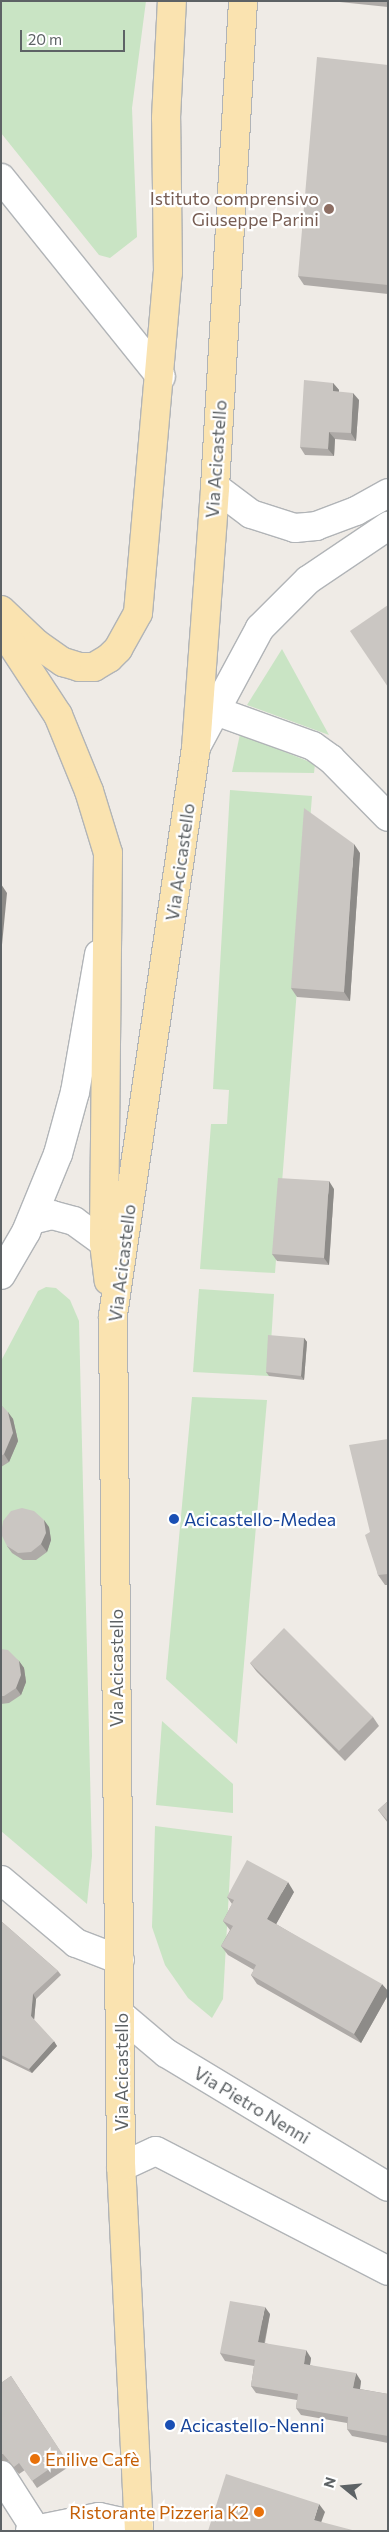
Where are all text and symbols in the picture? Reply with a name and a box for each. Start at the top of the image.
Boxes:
scale bar [22,20,128,52]
text: 20 m [28,30,62,48]
place label: Istituto comprensivo Giuseppe Parini [150,188,319,230]
marker: Istituto comprensivo Giuseppe Parini [323,203,335,215]
street label: Via Acicastello [201,399,231,519]
street label: Via Acicastello [161,802,199,922]
street label: Via Acicastello [104,1203,140,1323]
place label: Acicastello-Medea [184,1508,336,1530]
marker: Acicastello-Medea [168,1513,180,1525]
street label: Via Acicastello [105,1609,127,1727]
street label: Via Acicastello [110,2013,132,2131]
street label: Via Pietro Nenni [190,2062,314,2148]
place label: Acicastello-Nenni [180,2414,325,2436]
marker: Acicastello-Nenni [164,2419,176,2431]
place label: Enilive Cafè [45,2448,140,2470]
marker: Enilive Cafè [29,2453,41,2465]
north arrow [319,2462,369,2512]
text: N [320,2475,339,2490]
place label: Ristorante Pizzeria K2 [69,2501,249,2523]
marker: Ristorante Pizzeria K2 [253,2506,265,2518]

